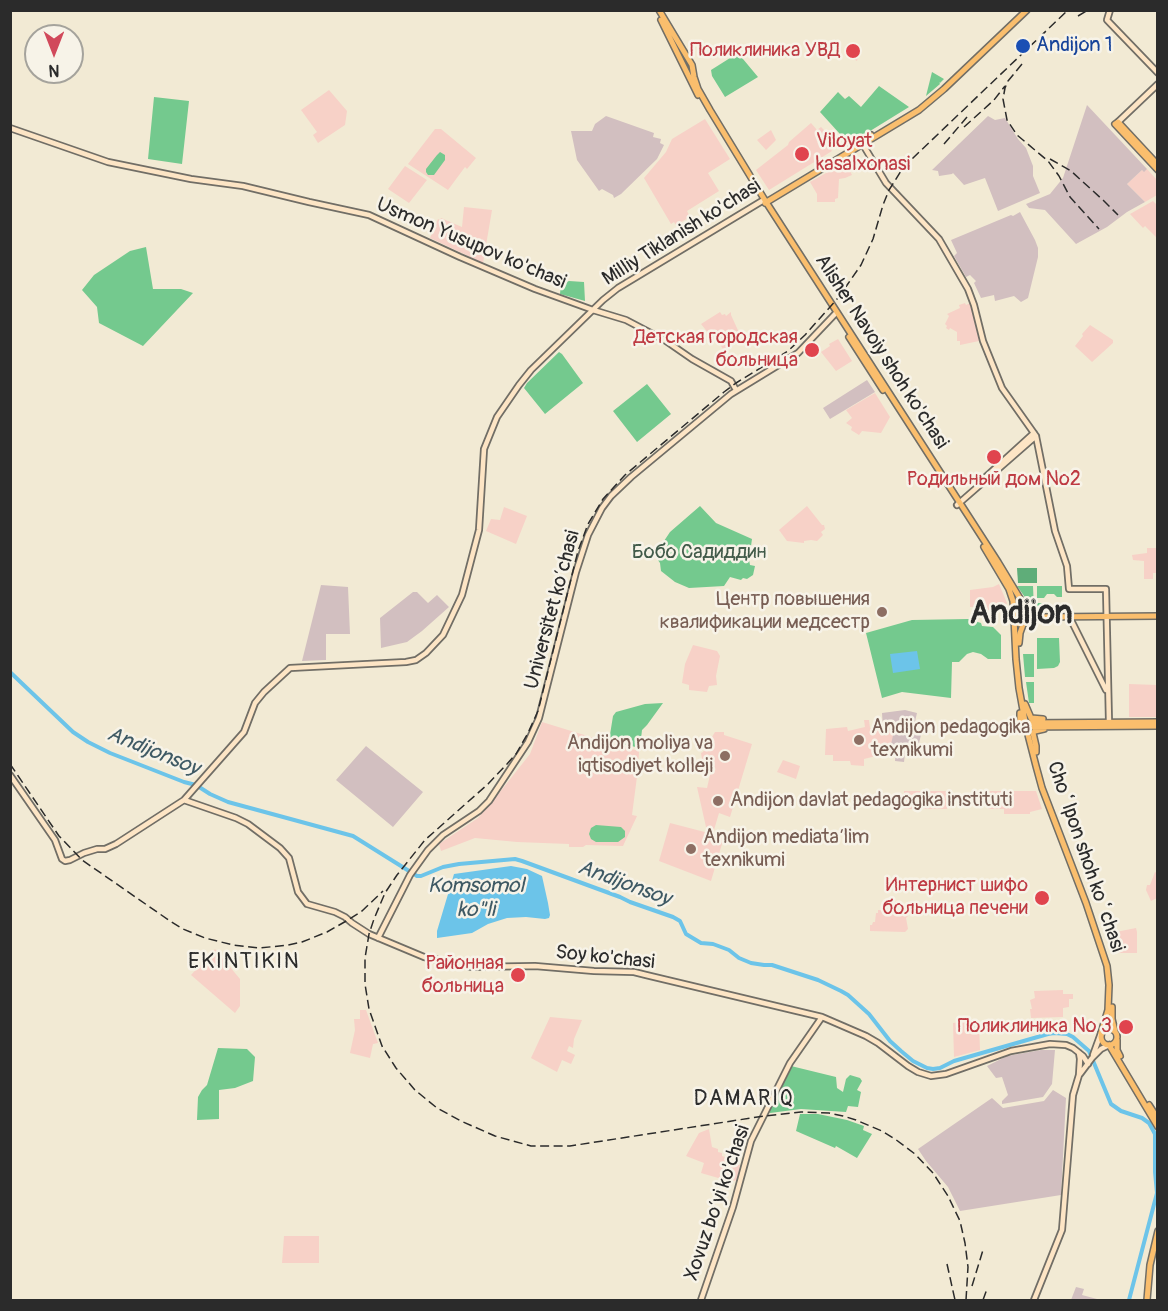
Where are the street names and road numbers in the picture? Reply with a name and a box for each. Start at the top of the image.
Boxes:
street label: Milliy Tiklanish ko'chasi [598,175,766,291]
street label: Usmon Yusupov ko'chasi [373,193,569,295]
street label: Alisher Navoiy shoh ko'chasi [809,250,953,454]
street label: Universitet kо‘chasi [520,528,586,692]
street label: Choʻlpon shoh koʻchasi [1041,759,1129,955]
street label: Soy ko'chasi [554,941,656,975]
street label: Xovuz bo‘yi ko'chasi [680,1122,756,1284]

